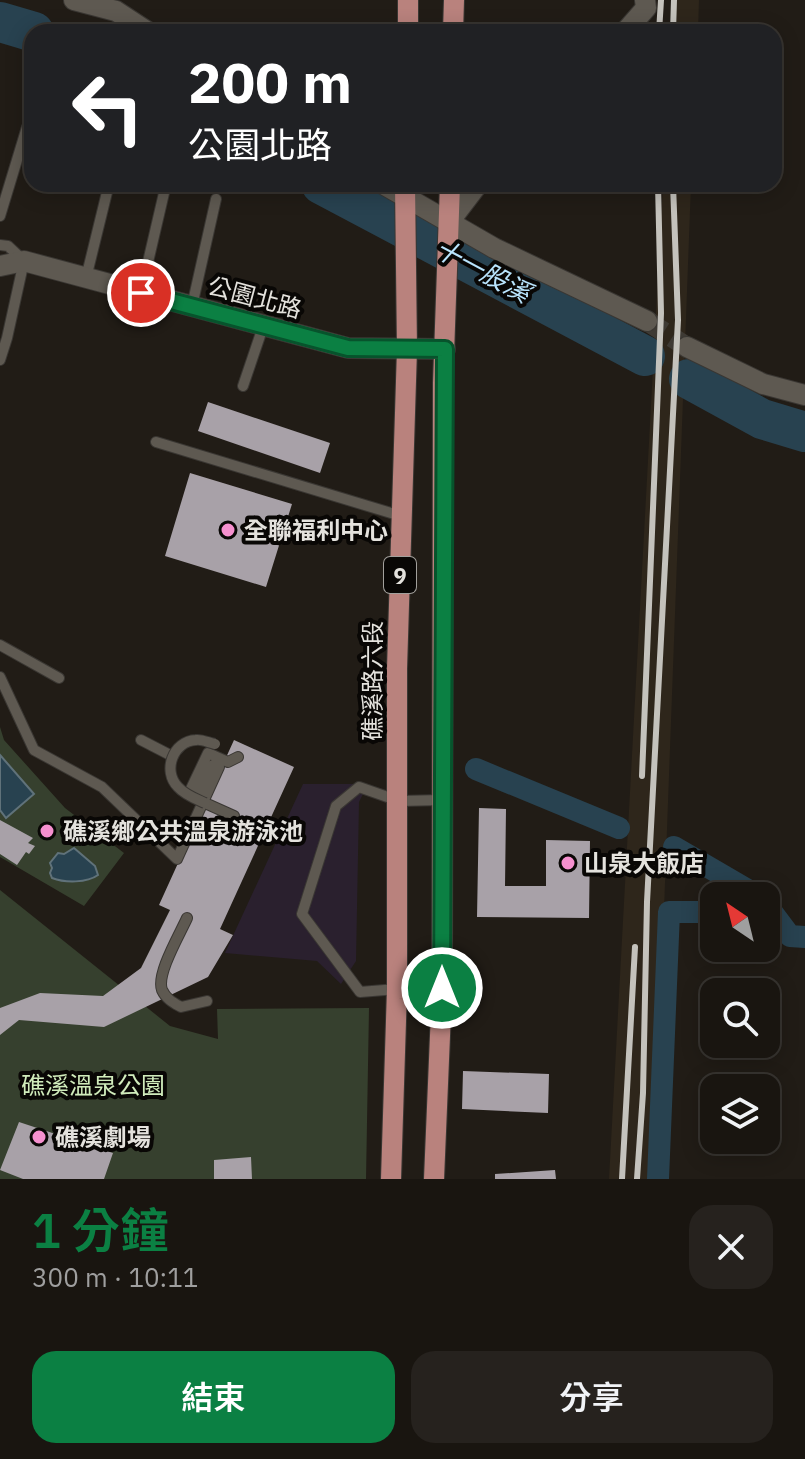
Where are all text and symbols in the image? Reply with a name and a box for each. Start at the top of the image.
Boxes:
text: 200 m [188,46,352,118]
icon: left [56,56,160,160]
text: 公園北路 [188,121,332,168]
water label: 十一股溪 [429,231,540,311]
pin [107,259,175,327]
street label: 公園北路 [204,269,306,325]
icon: arrive [119,271,163,315]
place label: 全聯福利中心 [244,514,388,546]
marker: 全聯福利中心 [219,521,237,539]
road number: 9 [384,557,416,593]
street label: 礁溪路六段 [356,621,388,741]
place label: 礁溪鄉公共溫泉游泳池 [63,815,303,847]
marker: 礁溪鄉公共溫泉游泳池 [38,822,56,840]
place label: 山泉大飯店 [584,847,704,879]
marker: 山泉大飯店 [559,854,577,872]
north arrow [700,882,780,962]
map controls [700,882,780,1154]
position arrow [400,946,484,1030]
button: search [700,978,780,1058]
park label: 礁溪溫泉公園 [21,1069,165,1101]
button: layers [700,1074,780,1154]
place label: 礁溪劇場 [55,1121,151,1153]
marker: 礁溪劇場 [30,1128,48,1146]
text: 1 分鐘 [32,1199,168,1261]
button: close [689,1205,773,1289]
text: 300 m · 10:11 [32,1260,198,1294]
button: 結束 [32,1351,395,1443]
button: 分享 [411,1351,773,1443]

